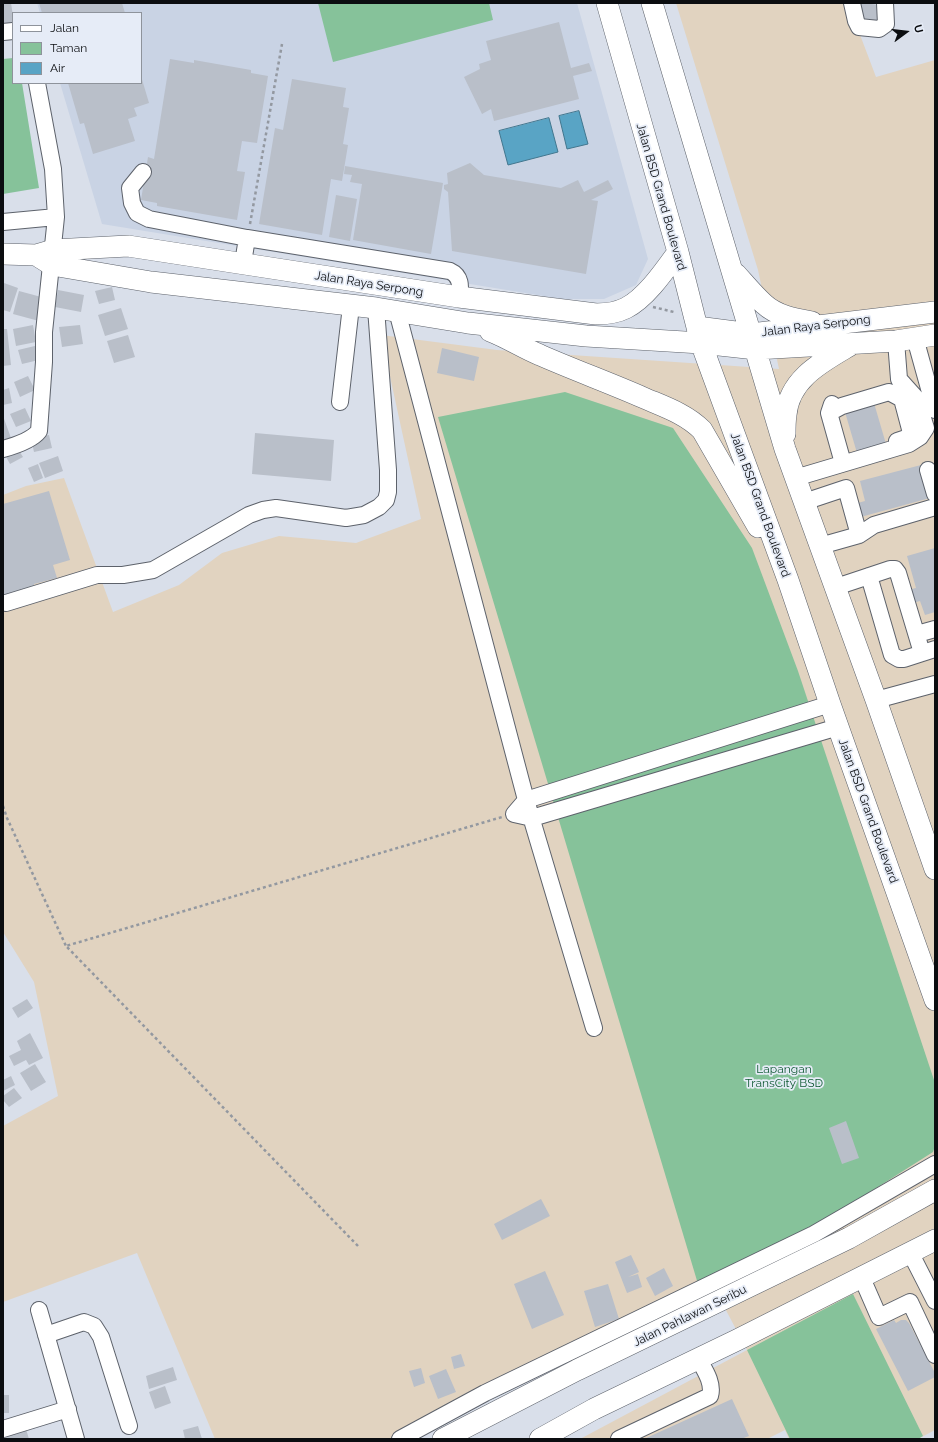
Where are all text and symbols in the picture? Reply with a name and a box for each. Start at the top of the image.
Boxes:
legend [12,12,142,84]
north arrow [886,12,926,52]
text: Jalan [50,21,79,35]
text: U [911,23,925,34]
text: Taman [50,41,87,55]
text: Air [50,61,65,75]
street label: Jalan BSD Grand Boulevard [633,122,689,272]
street label: Jalan Raya Serpong [314,268,424,300]
street label: Jalan Raya Serpong [761,312,871,340]
street label: Jalan BSD Grand Boulevard [727,431,793,579]
street label: Jalan BSD Grand Boulevard [835,737,901,885]
park label: Lapangan TransCity BSD [745,1062,823,1090]
street label: Jalan Pahlawan Seribu [631,1282,749,1350]

